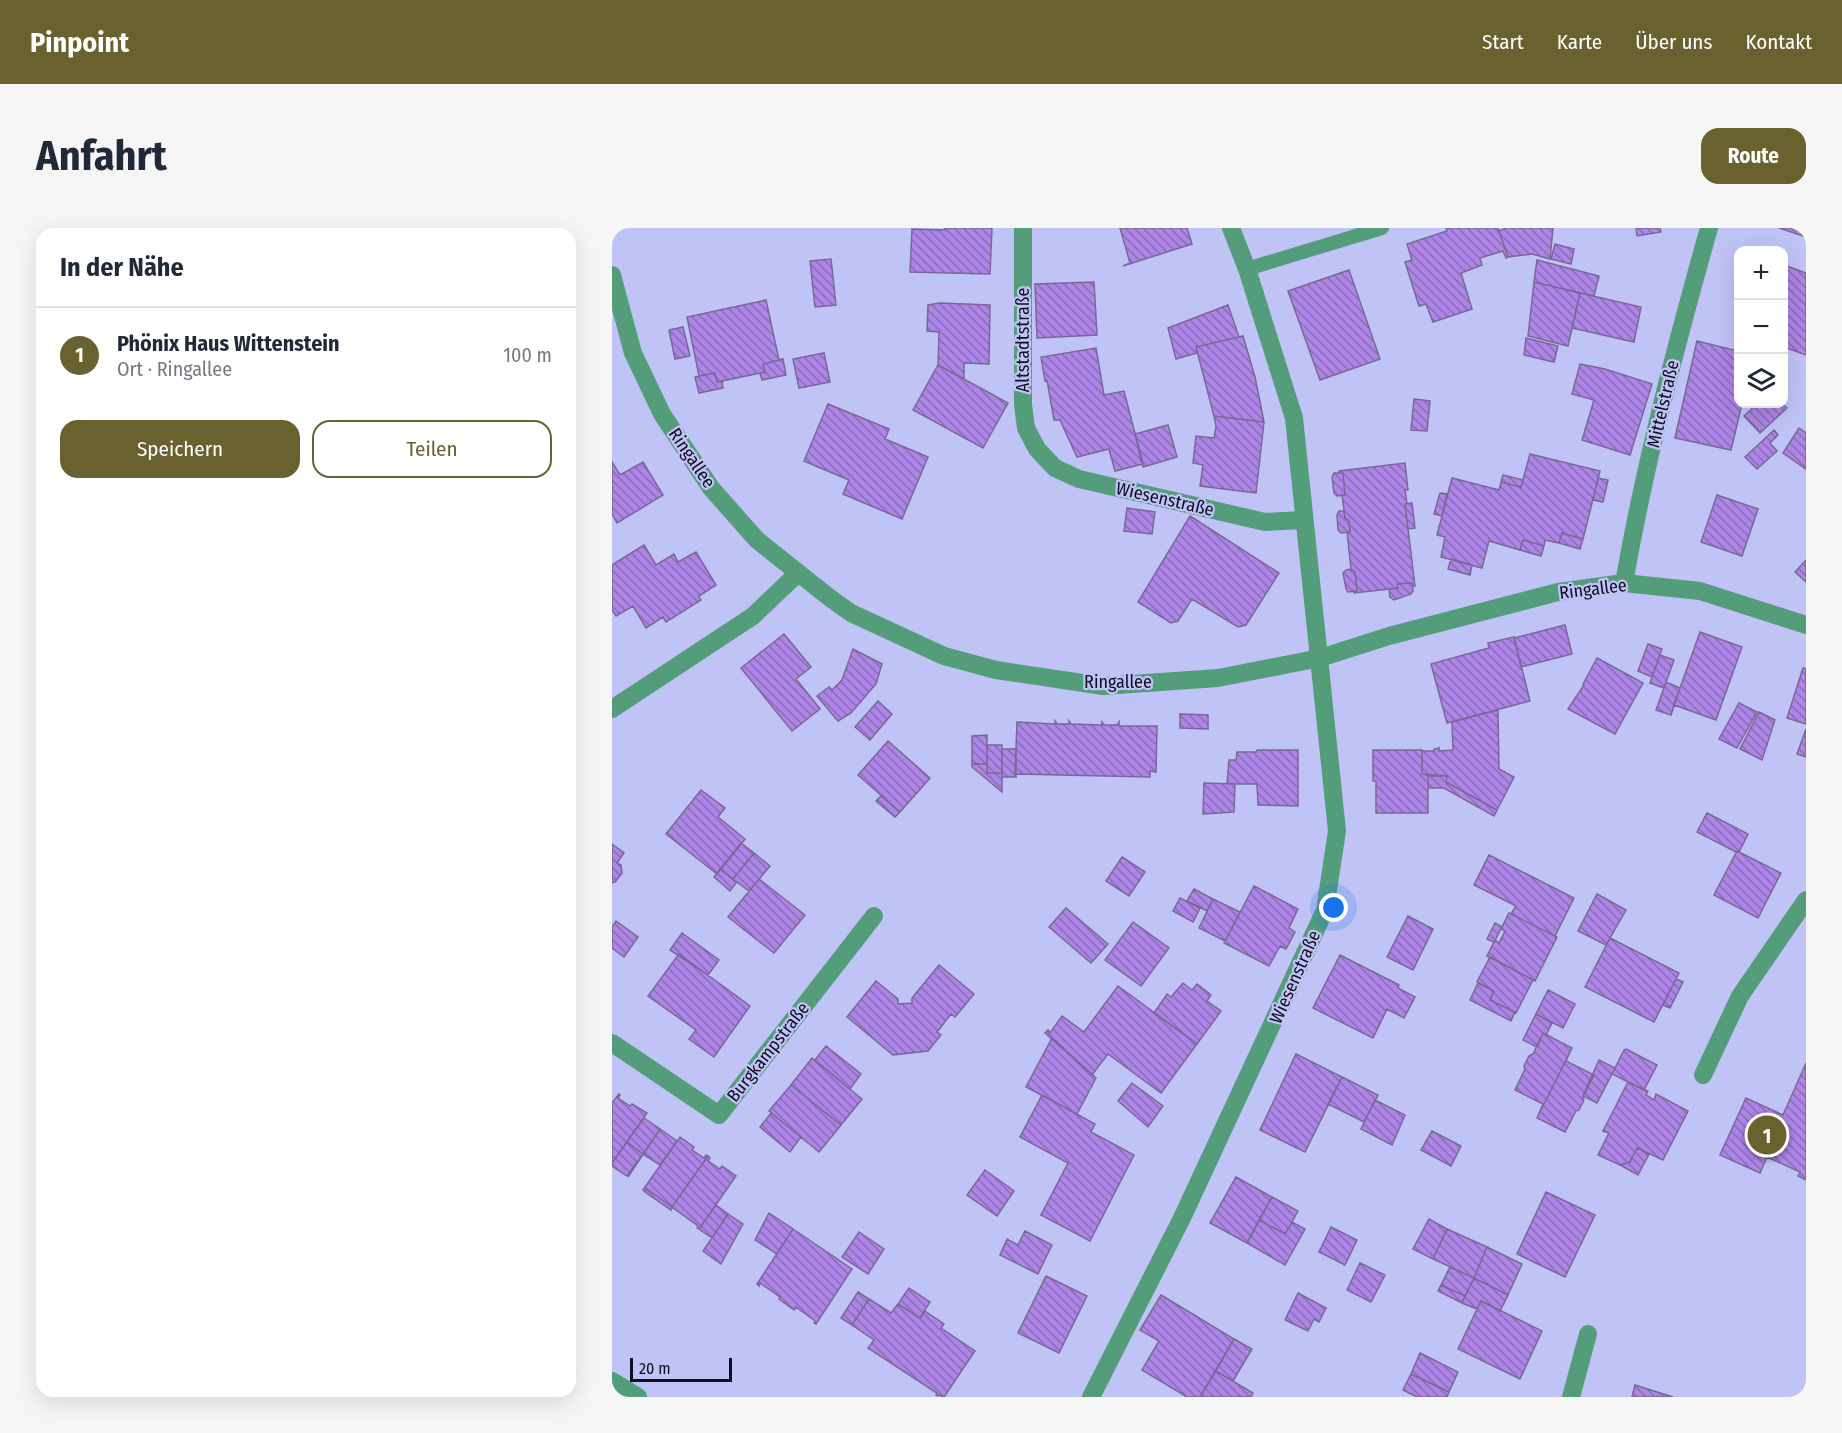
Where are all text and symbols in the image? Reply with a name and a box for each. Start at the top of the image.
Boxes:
text: Pinpoint [30,26,129,59]
text: Start [1482,29,1524,55]
text: Karte [1557,29,1602,55]
text: Über uns [1635,29,1712,55]
text: Kontakt [1745,29,1812,55]
button: Route [1701,128,1806,184]
text: Anfahrt [36,131,167,181]
map controls [1734,246,1788,408]
button: + [1734,246,1788,300]
text: In der Nähe [60,252,184,283]
street label: Altstadtstraße [1012,288,1034,392]
button: − [1734,300,1788,354]
text: Phönix Haus Wittenstein [117,330,340,357]
text: 1 [75,343,84,367]
text: 100 m [503,343,552,367]
button: layers [1734,354,1788,408]
text: Ort · Ringallee [117,357,232,381]
street label: Mittelstraße [1642,358,1684,450]
button: Speichern [60,420,300,478]
button: Teilen [312,420,552,478]
street label: Ringallee [664,424,720,492]
street label: Wiesenstraße [1114,477,1216,521]
street label: Ringallee [1558,574,1628,604]
street label: Ringallee [1084,671,1152,693]
your location [1319,893,1348,922]
street label: Wiesenstraße [1265,927,1325,1027]
street label: Burgkampstraße [722,998,814,1106]
pin: 1 [1748,1112,1786,1158]
scale bar [630,1355,732,1382]
text: 20 m [639,1359,670,1378]

